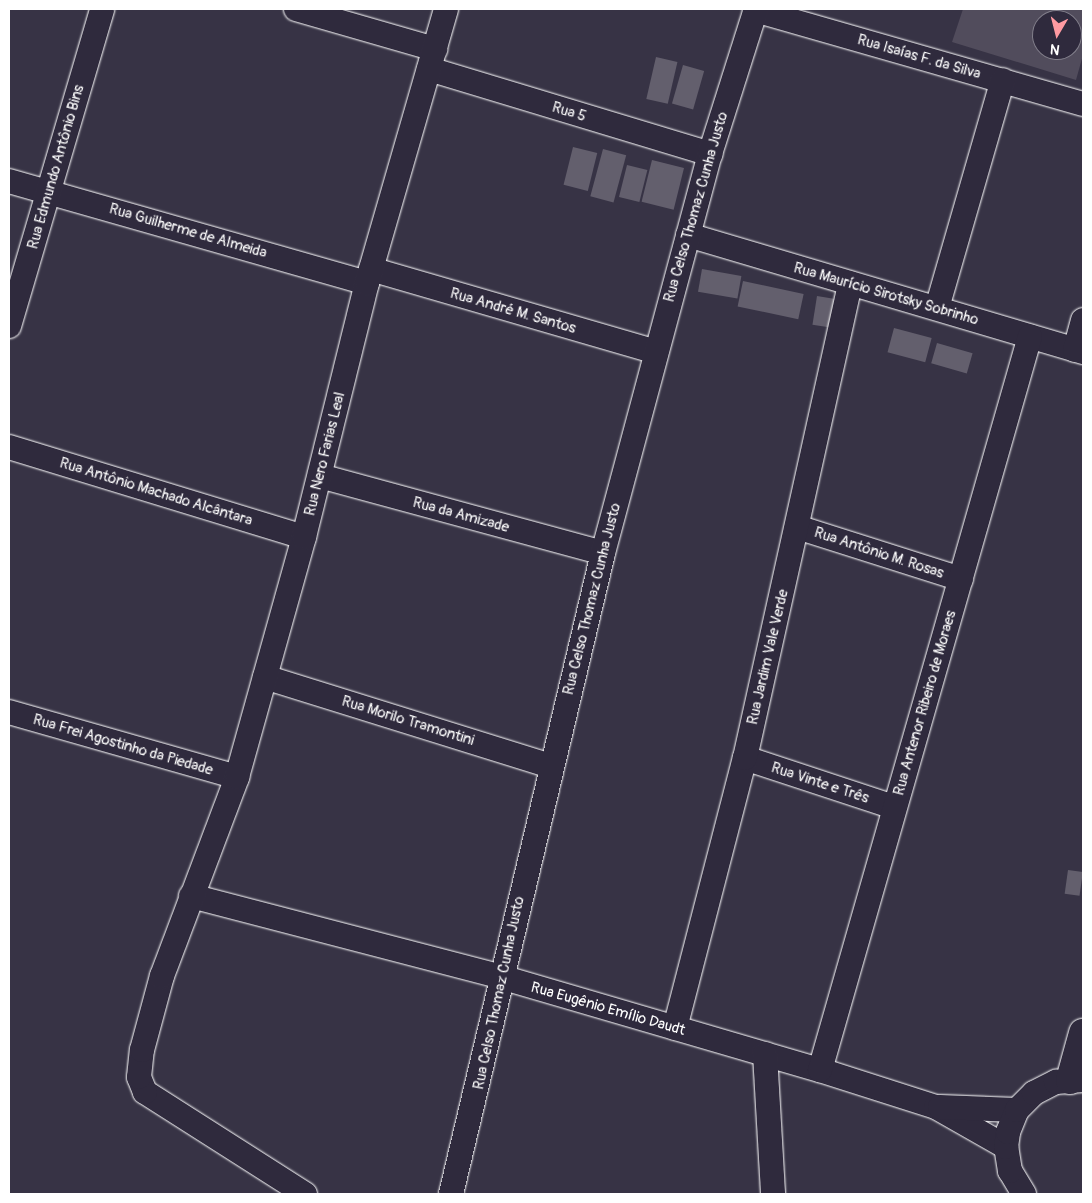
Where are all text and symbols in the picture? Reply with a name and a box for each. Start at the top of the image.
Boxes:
north arrow [1032,10,1082,60]
street label: Rua Isaías F. da Silva [855,31,983,83]
text: N [1049,40,1061,58]
street label: Rua Edmundo Antônio Bins [24,83,88,251]
street label: Rua 5 [550,98,588,126]
street label: Rua Celso Thomaz Cunha Justo [660,110,732,304]
street label: Rua Guilherme de Almeida [107,200,269,262]
street label: Rua Maurício Sirotsky Sobrinho [792,259,980,329]
street label: Rua André M. Santos [448,284,578,338]
street label: Rua Nero Farias Leal [301,390,349,518]
street label: Rua Antônio Machado Alcântara [57,454,255,530]
street label: Rua da Amizade [411,493,511,537]
street label: Rua Celso Thomaz Cunha Justo [559,501,625,697]
street label: Rua Antônio M. Rosas [812,524,946,582]
street label: Rua Jardim Vale Verde [744,588,792,726]
street label: Rua Antenor Ribeiro de Moraes [890,608,960,798]
street label: Rua Morilo Tramontini [340,692,476,750]
street label: Rua Frei Agostinho da Piedade [31,711,215,779]
street label: Rua Vinte e Três [769,759,871,807]
street label: Rua Celso Thomaz Cunha Justo [470,895,528,1091]
street label: Rua Eugênio Emílio Daudt [529,978,687,1040]

